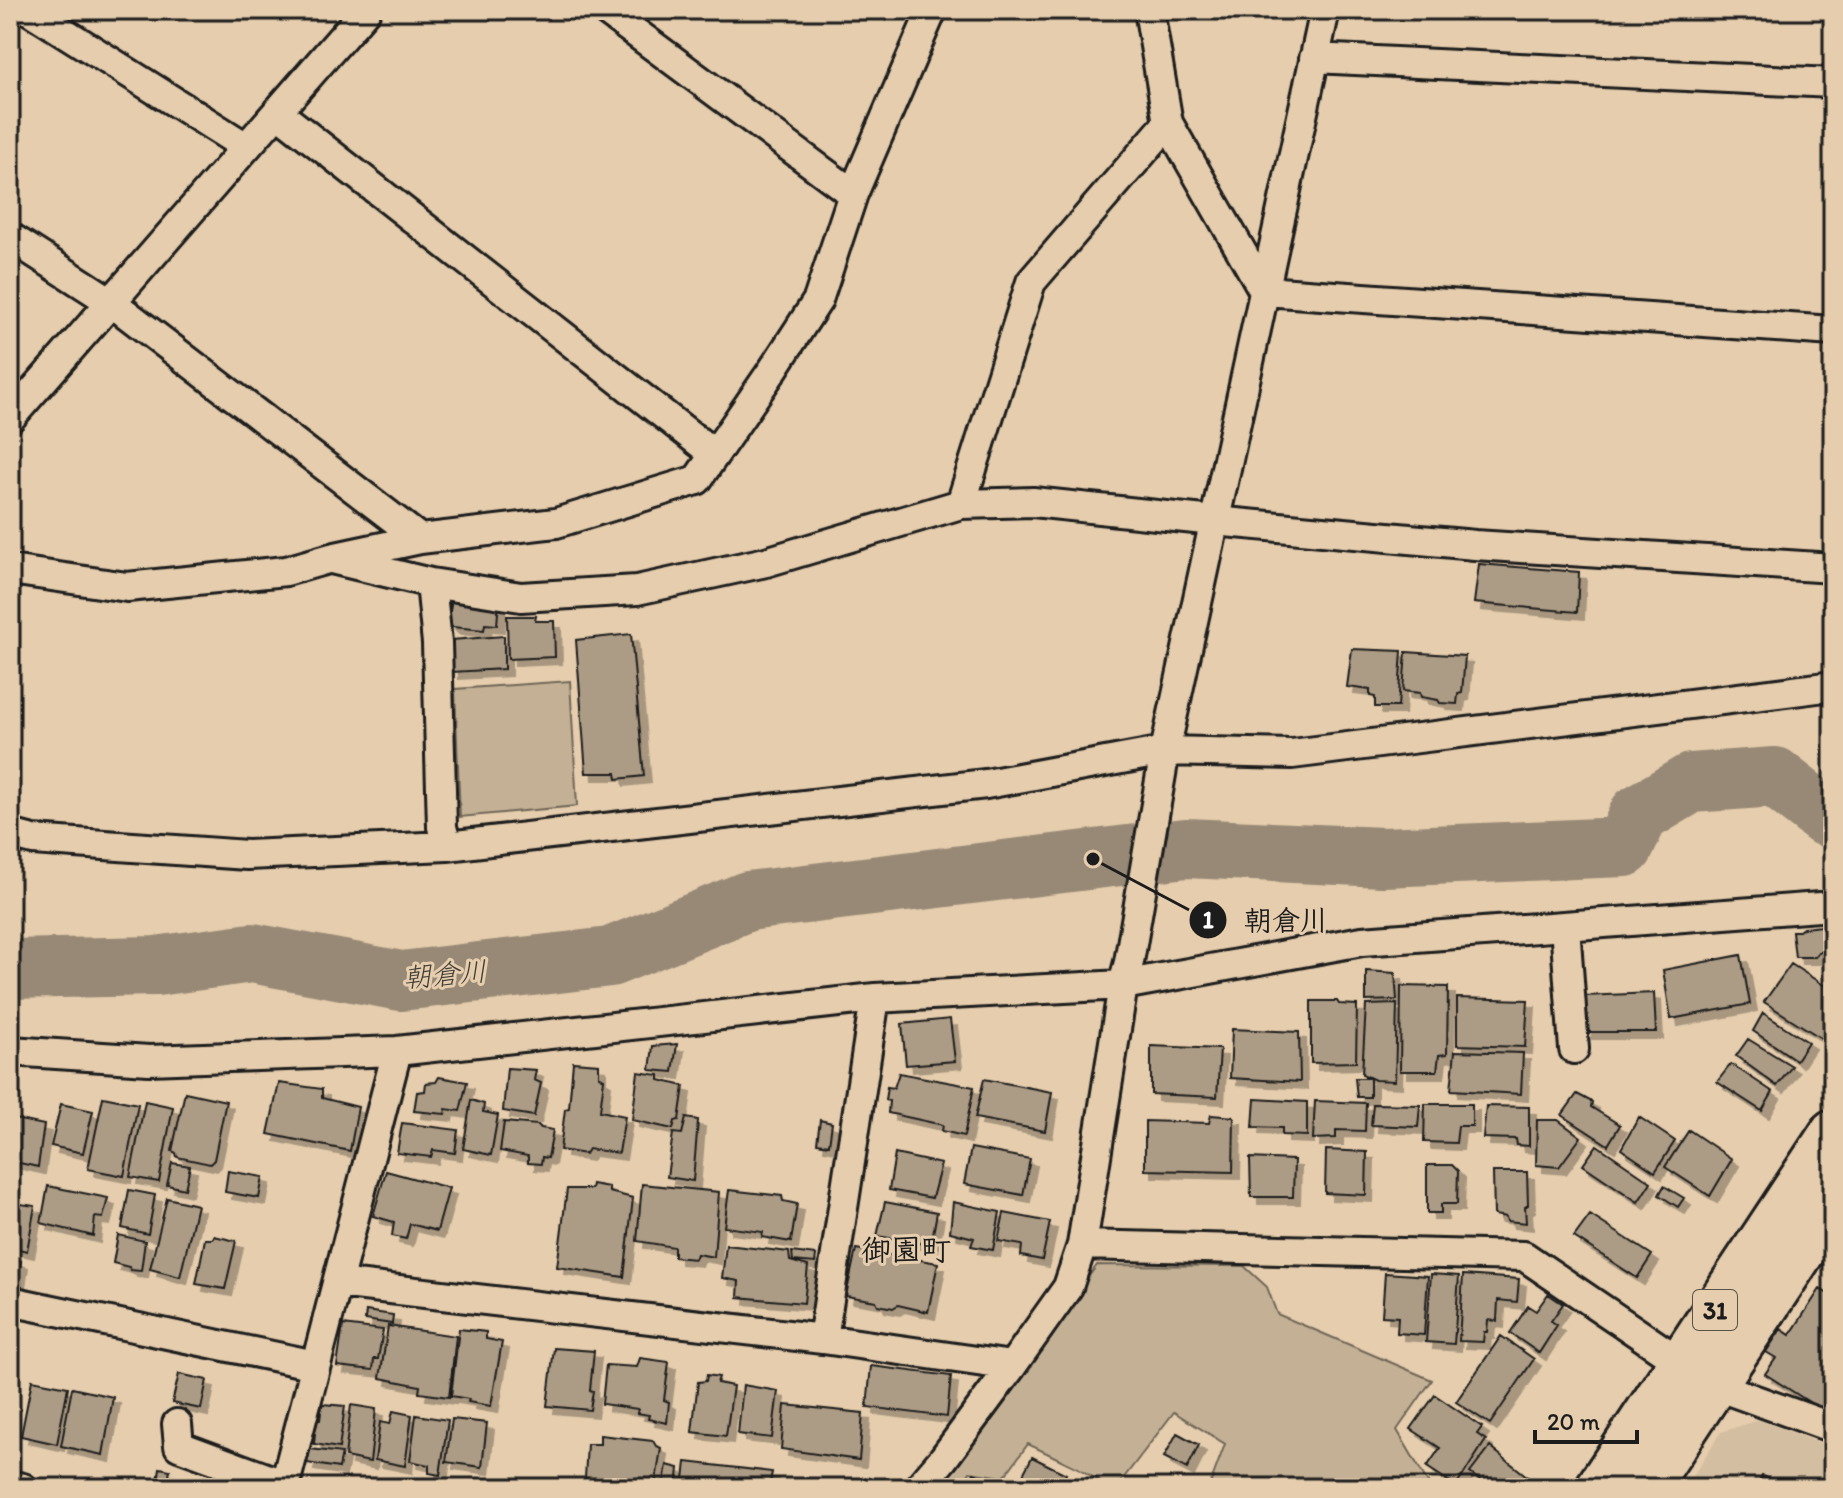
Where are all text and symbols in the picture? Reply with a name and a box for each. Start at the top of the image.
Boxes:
callout: 朝倉川 [1188,894,1344,946]
text: 朝倉川 [1244,903,1328,937]
text: 1 [1202,905,1214,934]
water label: 朝倉川 [402,953,488,995]
district label: 御園町 [861,1231,951,1268]
road number: 31 [1693,1290,1737,1330]
scale bar [1535,1394,1637,1444]
text: 20 m [1547,1407,1600,1436]

